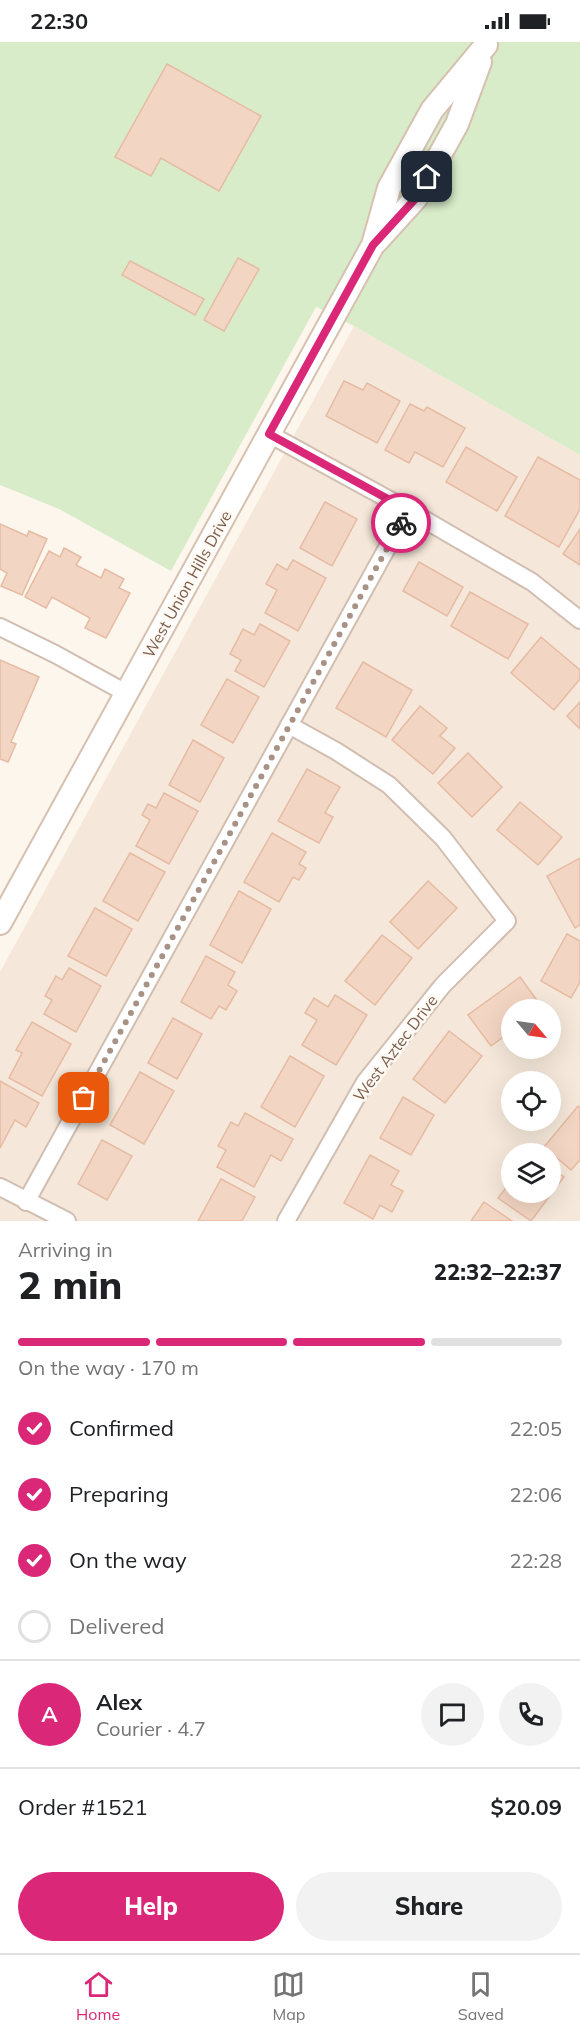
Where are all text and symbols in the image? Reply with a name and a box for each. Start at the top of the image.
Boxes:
text: 22:30 [30,7,88,35]
pin [401,151,452,202]
icon: home [410,160,443,193]
courier [371,493,431,553]
street label: West Union Hills Drive [138,507,236,661]
icon: bike [385,507,418,540]
street label: West Aztec Drive [348,991,442,1105]
north arrow [501,999,561,1059]
map controls [501,999,561,1203]
button: locate [501,1071,561,1131]
pin [58,1072,109,1123]
icon: bag [67,1081,100,1114]
button: layers [501,1143,561,1203]
text: Arriving in [18,1237,113,1262]
text: 22:32–22:37 [434,1258,562,1286]
text: 2 min [18,1260,123,1309]
text: On the way · 170 m [18,1355,199,1380]
icon: check [18,1412,51,1445]
text: Confirmed [69,1414,174,1442]
text: 22:05 [509,1416,562,1441]
icon: check [18,1478,51,1511]
text: Preparing [69,1480,169,1508]
text: 22:06 [509,1482,562,1507]
icon: check [18,1544,51,1577]
text: On the way [69,1546,187,1574]
text: 22:28 [509,1548,562,1573]
text: Delivered [69,1612,164,1640]
button: chat [421,1683,484,1746]
button: phone [499,1683,562,1746]
text: Alex [96,1688,142,1716]
text: A [41,1700,58,1728]
text: Courier · 4.7 [96,1716,206,1741]
text: Order #1521 [18,1793,148,1821]
text: $20.09 [491,1793,562,1821]
button: Help [18,1872,284,1941]
button: Share [296,1872,562,1941]
tab: Home [76,1968,120,2024]
tab: Map [272,1968,305,2024]
tab: Saved [458,1968,504,2024]

